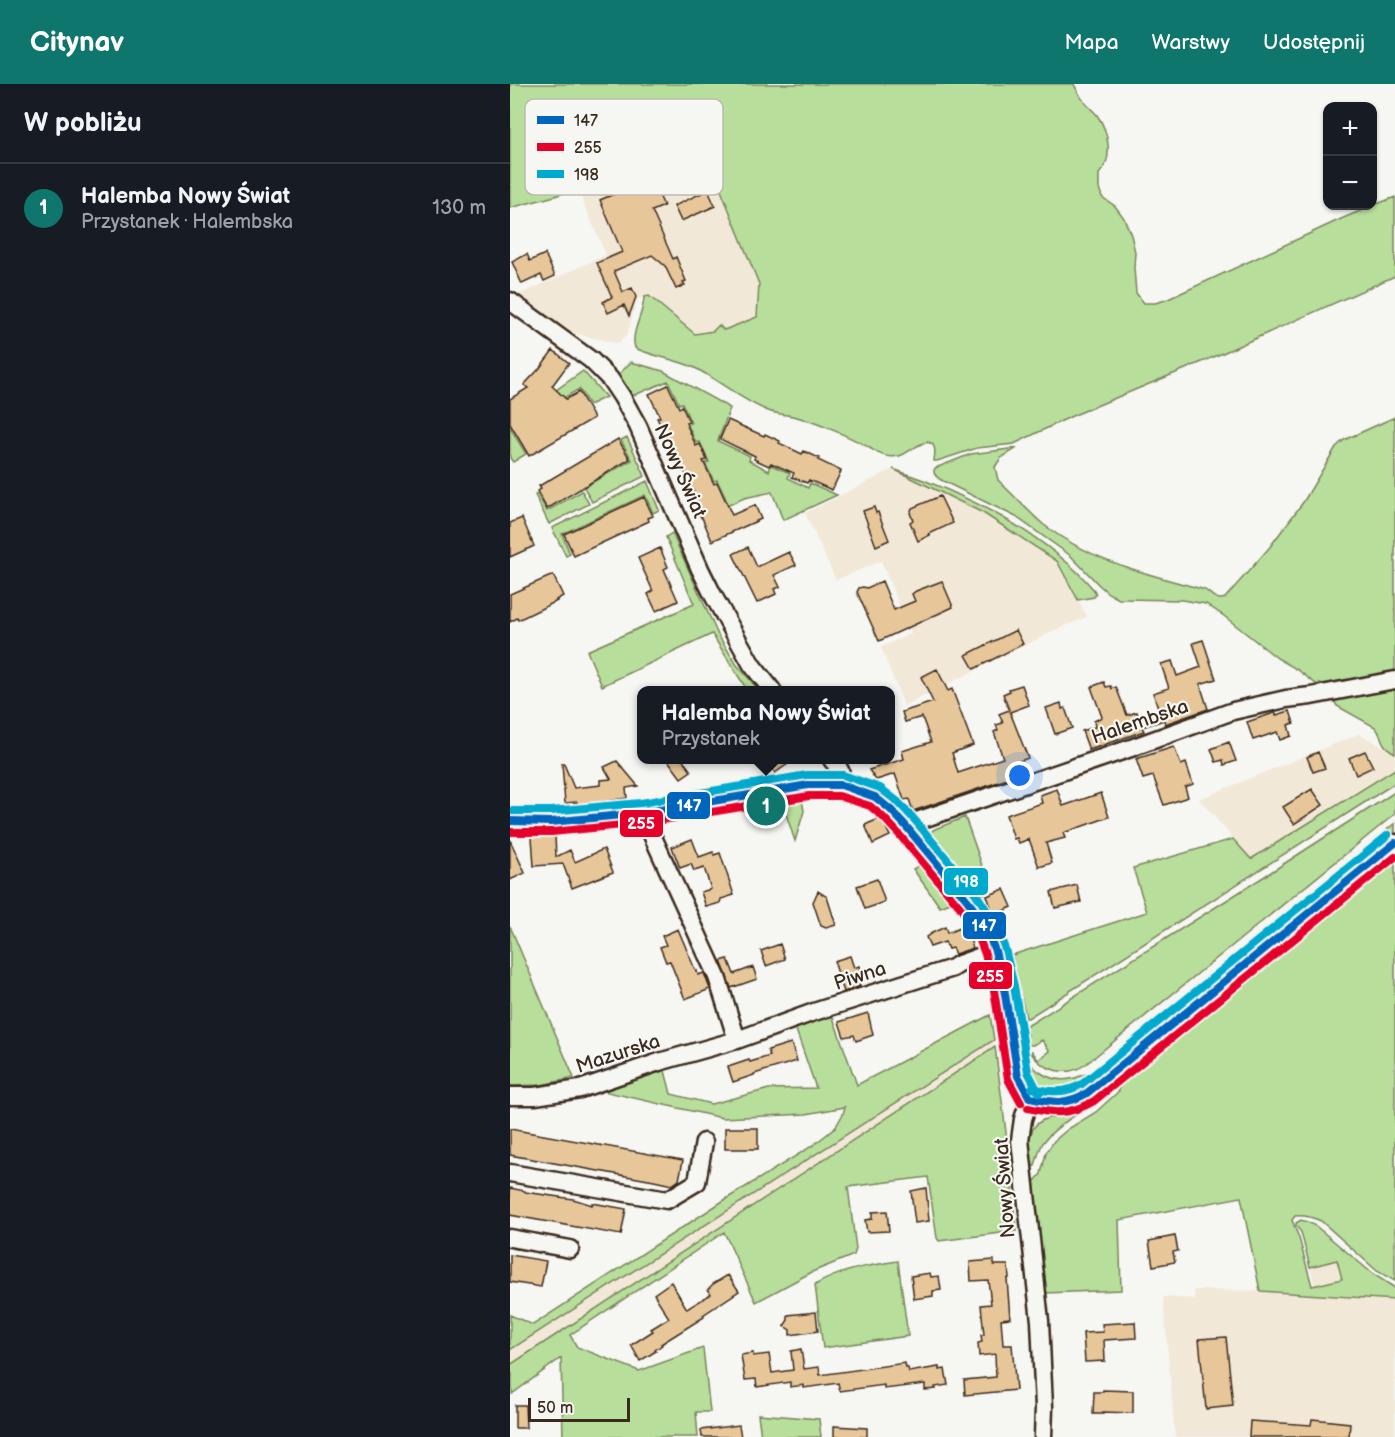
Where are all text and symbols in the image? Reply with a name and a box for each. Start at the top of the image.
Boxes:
text: Citynav [30,26,124,59]
text: Mapa [1065,30,1119,55]
text: Warstwy [1152,30,1230,55]
text: Udostępnij [1263,30,1365,55]
legend [525,99,723,195]
map controls [1323,102,1377,210]
button: + [1323,102,1377,156]
text: W pobliżu [24,108,142,139]
text: 147 [574,112,598,131]
text: 255 [574,139,602,158]
button: − [1323,156,1377,210]
text: 198 [574,166,599,185]
text: Halemba Nowy Świat [81,183,290,210]
text: 1 [39,196,48,220]
text: 130 m [432,196,486,220]
text: Przystanek · Halembska [81,210,293,234]
street label: Nowy Świat [649,420,712,522]
popup [637,686,895,764]
street label: Halembska [1088,694,1192,750]
text: Halemba Nowy Świat [661,700,871,727]
text: Przystanek [661,727,760,751]
your location [1005,761,1034,790]
pin: 1 [746,784,786,828]
line badge: 147 [666,791,711,820]
text: 147 [677,797,702,816]
line badge: 255 [619,809,664,838]
text: 255 [627,815,655,834]
line badge: 198 [943,867,989,896]
text: 198 [953,873,979,892]
line badge: 147 [962,911,1007,940]
text: 147 [972,917,997,936]
street label: Piwna [831,956,889,996]
line badge: 255 [968,961,1013,990]
text: 255 [976,968,1004,987]
street label: Mazurska [573,1029,663,1079]
street label: Nowy Świat [989,1137,1020,1239]
scale bar [528,1395,630,1422]
text: 50 m [537,1399,573,1418]

